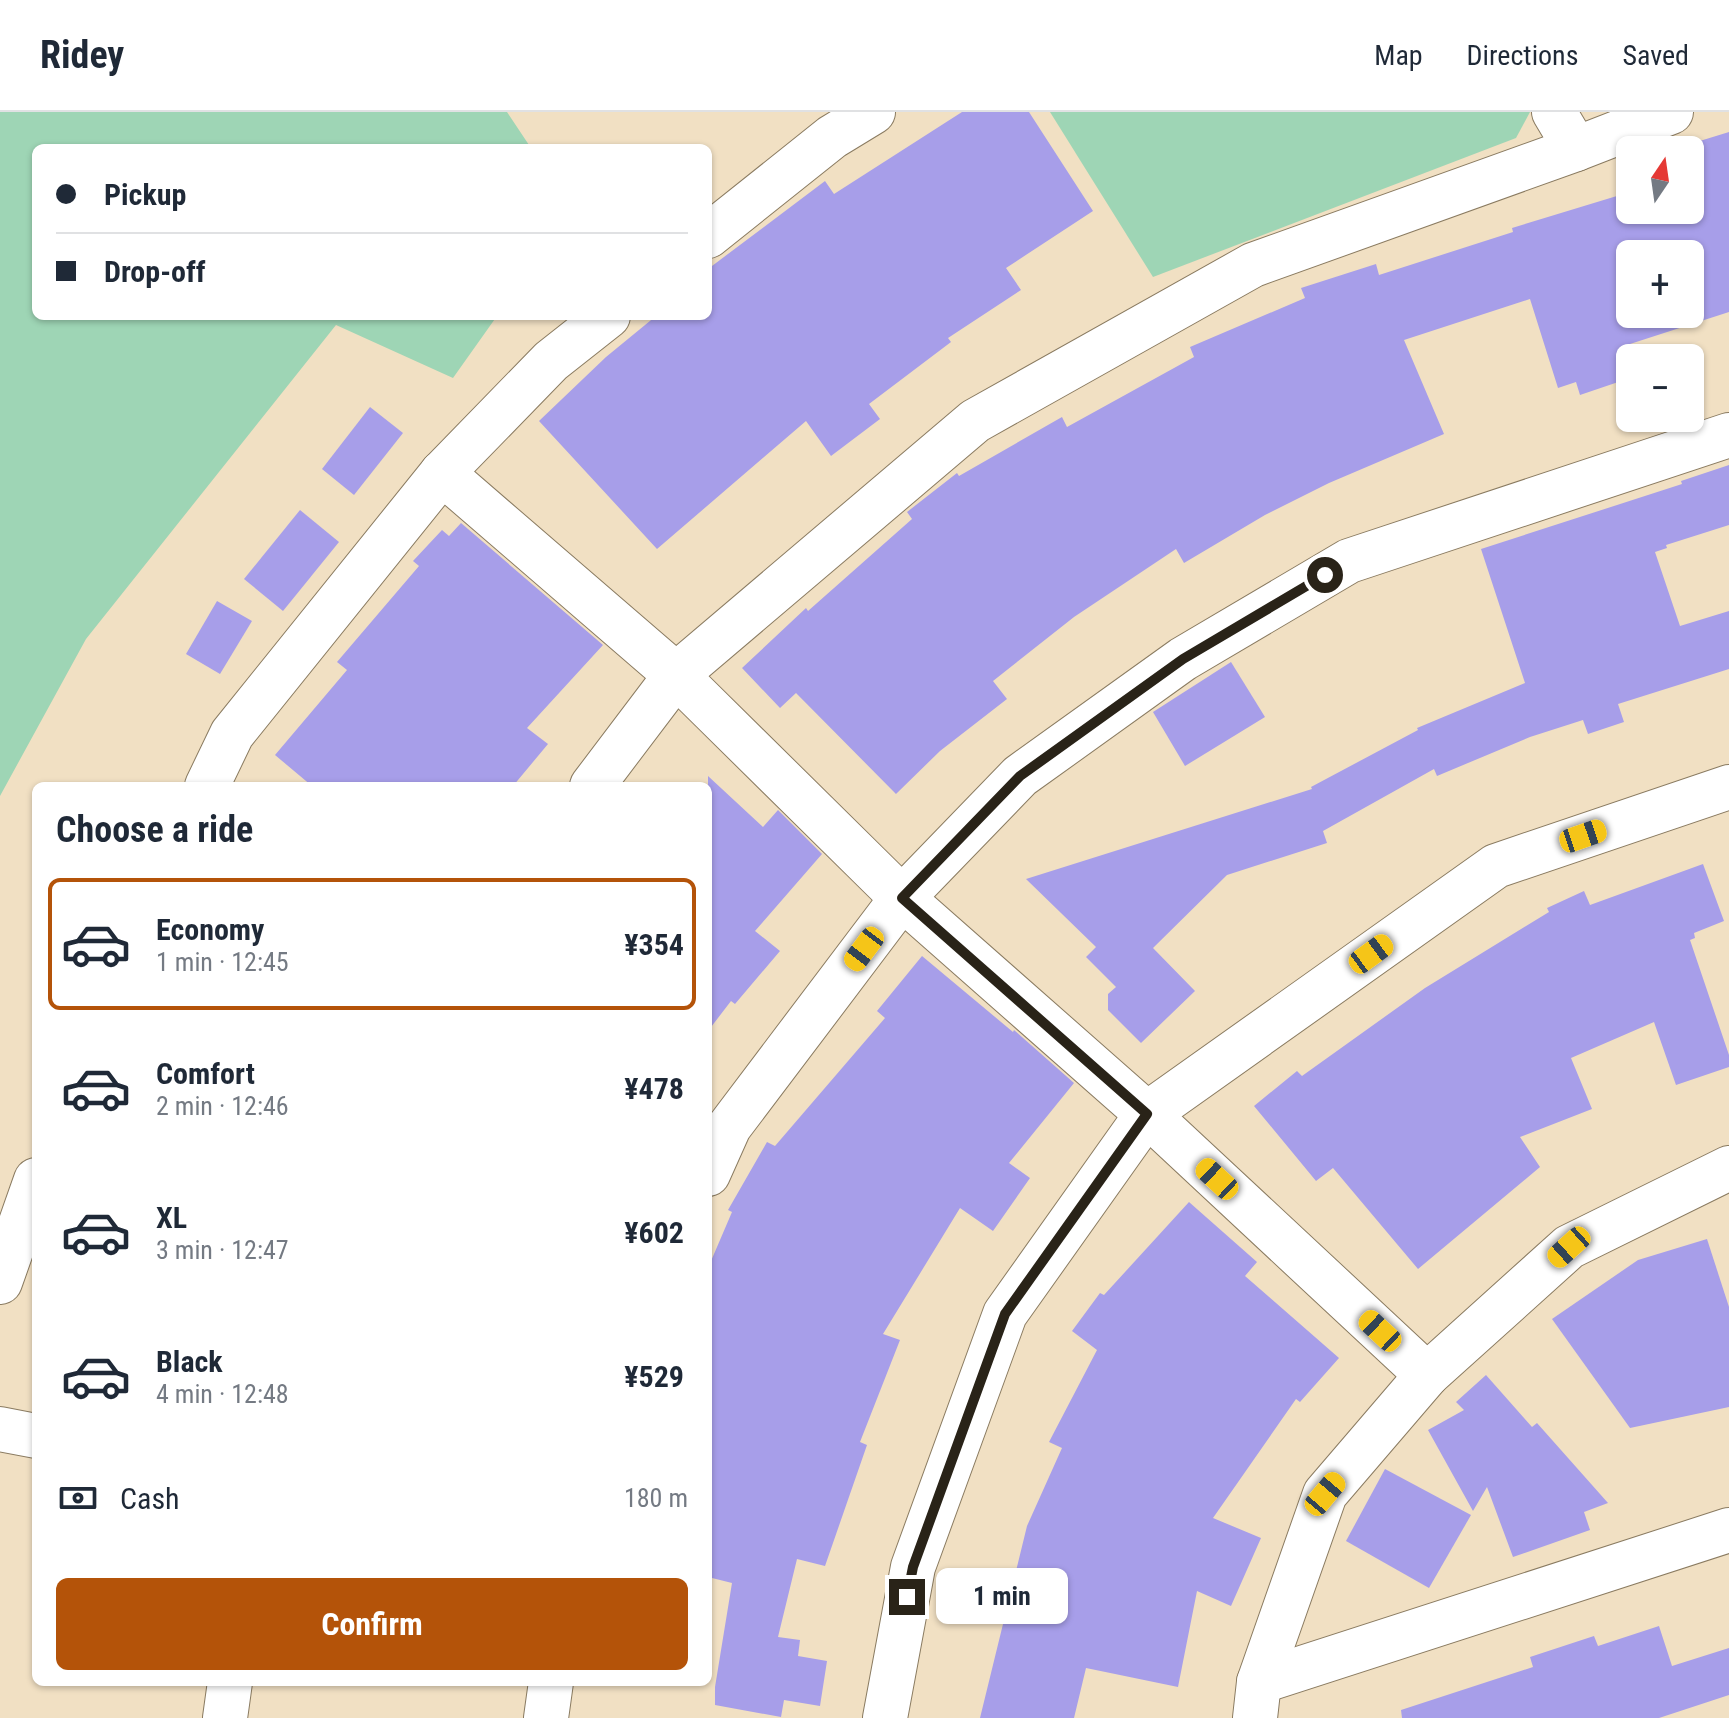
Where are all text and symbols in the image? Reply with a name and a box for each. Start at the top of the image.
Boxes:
text: Ridey [40,33,124,77]
text: Map [1374,39,1423,72]
text: Directions [1467,39,1578,72]
text: Saved [1622,39,1689,72]
north arrow [1616,136,1704,224]
map controls [1616,136,1704,432]
text: Pickup [104,177,186,212]
button: + [1616,240,1704,328]
text: Drop-off [104,254,206,289]
button: − [1616,344,1704,432]
route start [1307,557,1343,593]
text: Choose a ride [56,809,253,851]
car [1556,817,1610,855]
icon: car [60,908,132,980]
text: Economy [156,912,264,947]
car [840,923,888,975]
text: ¥354 [624,927,684,962]
car [1345,930,1397,978]
text: 1 min · 12:45 [156,947,289,977]
icon: car [60,1052,132,1124]
text: Comfort [156,1056,255,1091]
text: ¥478 [624,1071,684,1106]
text: 2 min · 12:46 [156,1091,289,1121]
car [1191,1154,1243,1204]
icon: car [60,1196,132,1268]
text: XL [156,1200,187,1235]
text: ¥602 [624,1215,684,1250]
car [1543,1222,1595,1272]
text: 3 min · 12:47 [156,1235,289,1265]
car [1354,1306,1406,1356]
icon: car [60,1340,132,1412]
text: Black [156,1344,223,1379]
text: ¥529 [624,1359,684,1394]
text: 4 min · 12:48 [156,1379,289,1409]
car [1300,1468,1350,1520]
icon: cash [56,1476,100,1520]
text: Cash [120,1481,180,1516]
text: 180 m [624,1483,688,1513]
callout: 1 min [935,1569,1067,1625]
button: Confirm [56,1578,688,1670]
route end [889,1579,925,1615]
text: 1 min [973,1581,1031,1611]

